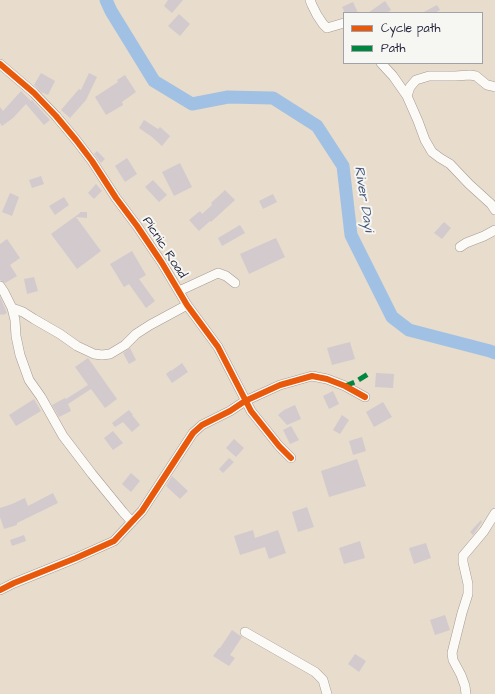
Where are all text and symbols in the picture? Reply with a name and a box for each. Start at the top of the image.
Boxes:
legend [343,12,483,64]
text: Cycle path [381,20,440,37]
text: Path [381,40,406,57]
water label: River Dayi [350,165,376,233]
street label: Picnic Road [138,214,190,282]

